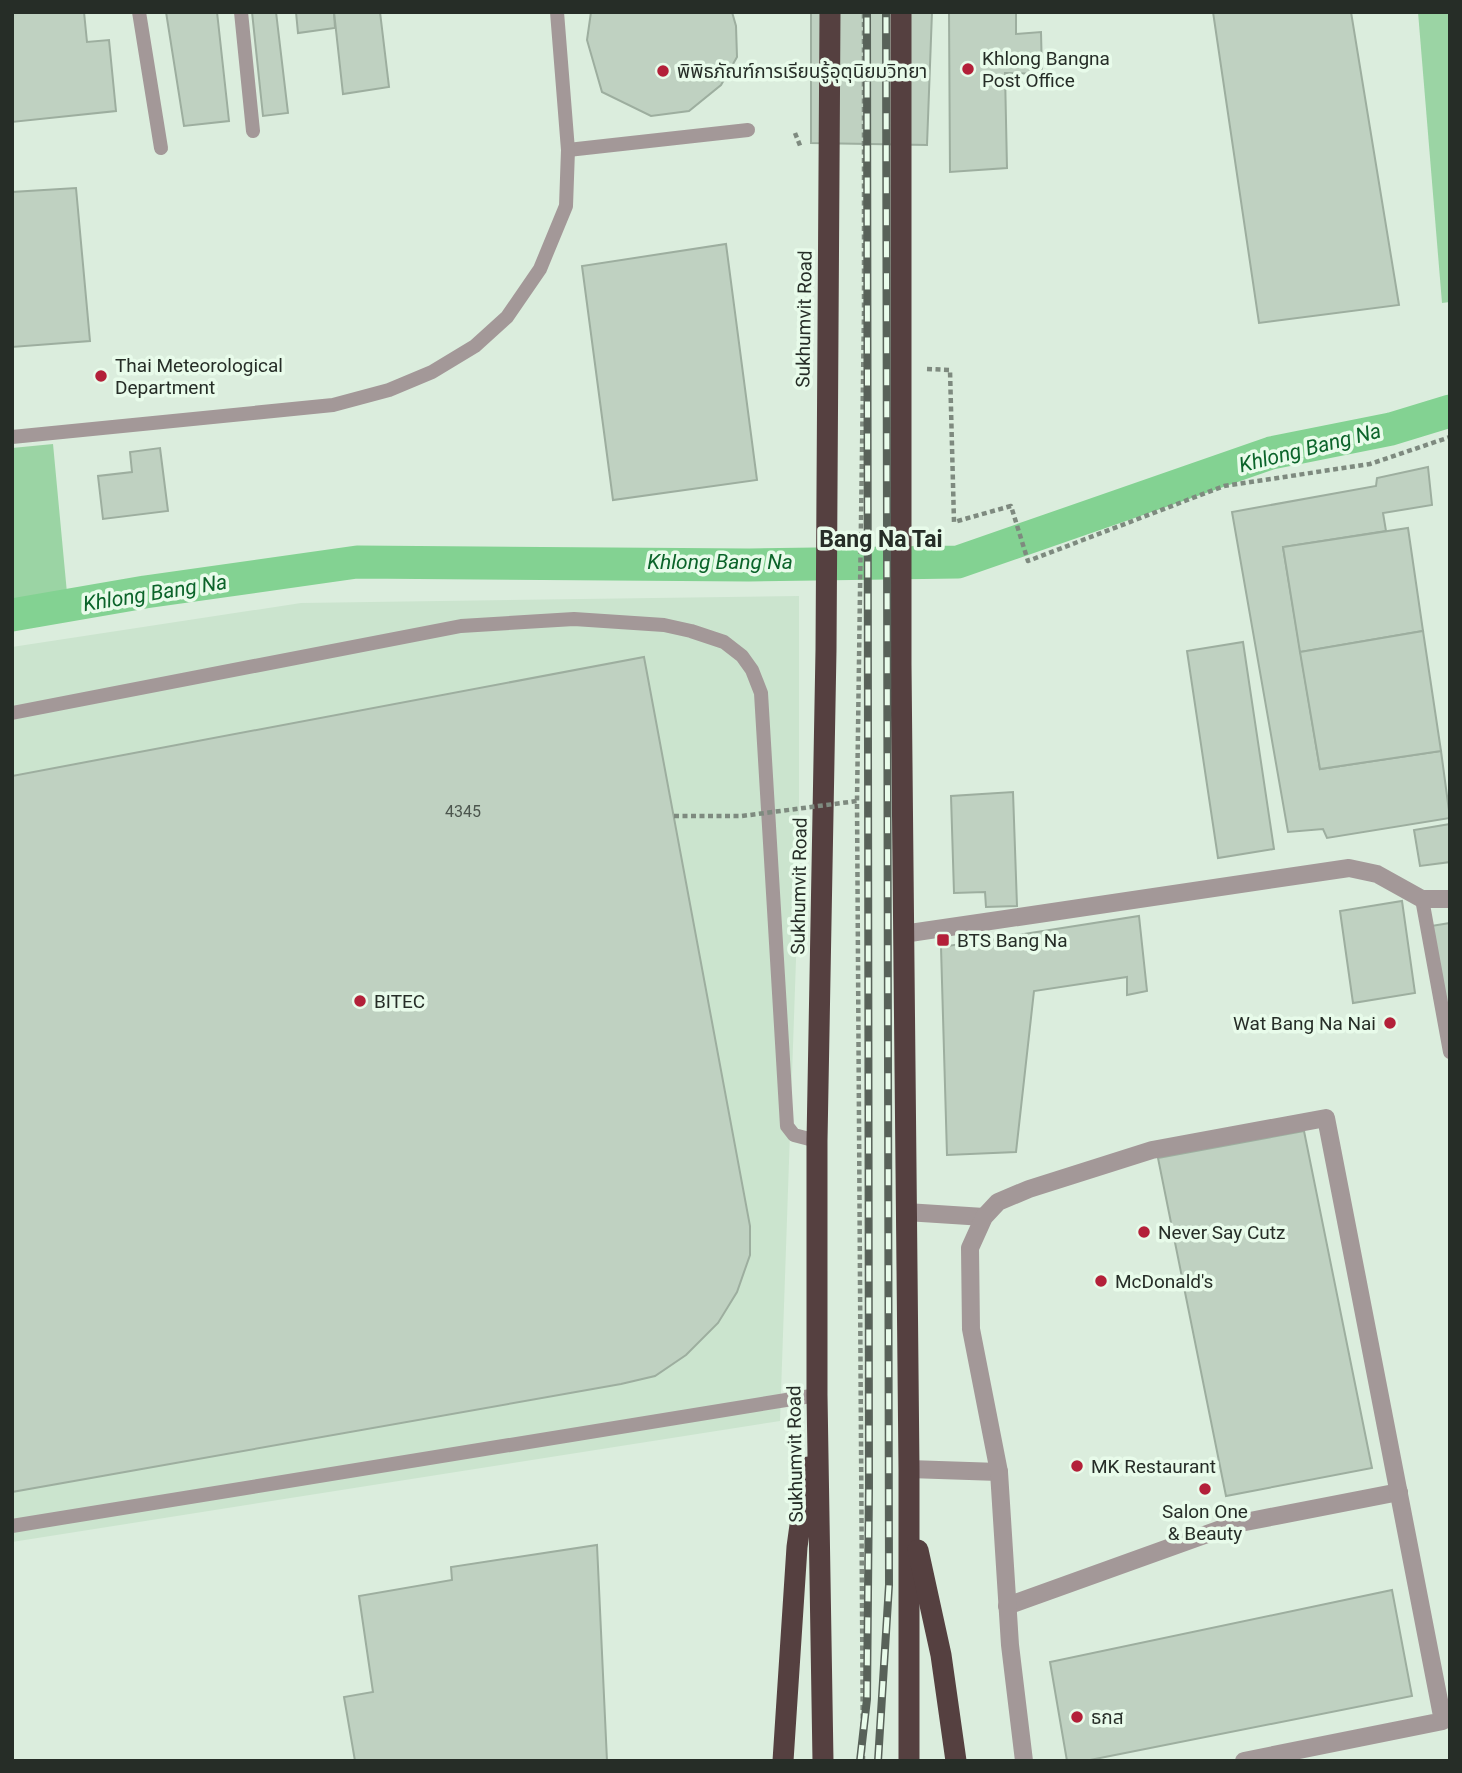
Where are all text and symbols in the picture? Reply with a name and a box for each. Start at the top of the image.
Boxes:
place label: Khlong Bangna Post Office [982,47,1110,92]
place label: พิพิธภัณฑ์การเรียนรู้อุตุนิยมวิทยา [677,60,927,84]
marker: Khlong Bangna Post Office [960,61,976,77]
marker: พิพิธภัณฑ์การเรียนรู้อุตุนิยมวิทยา [655,63,671,79]
street label: Sukhumvit Road [791,250,817,388]
place label: Thai Meteorological Department [115,354,283,399]
marker: Thai Meteorological Department [93,368,109,384]
water label: Khlong Bang Na [1236,419,1384,477]
district label: Bang Na Tai [819,526,943,553]
water label: Khlong Bang Na [647,550,793,574]
water label: Khlong Bang Na [81,570,229,616]
house number: 4345 [445,802,481,821]
street label: Sukhumvit Road [786,817,812,955]
place label: BTS Bang Na [957,929,1068,952]
marker: BTS Bang Na [935,932,951,948]
place label: BITEC [374,990,425,1013]
marker: BITEC [352,993,368,1009]
place label: Wat Bang Na Nai [1233,1012,1376,1035]
marker: Wat Bang Na Nai [1382,1015,1398,1031]
place label: Never Say Cutz [1158,1221,1285,1244]
marker: Never Say Cutz [1136,1224,1152,1240]
place label: McDonald's [1115,1270,1213,1293]
marker: McDonald's [1093,1273,1109,1289]
street label: Sukhumvit Road [782,1385,808,1523]
place label: MK Restaurant [1091,1455,1216,1478]
marker: MK Restaurant [1069,1458,1085,1474]
marker: Salon One & Beauty [1197,1481,1213,1497]
place label: Salon One & Beauty [1162,1500,1248,1545]
place label: ธกส [1091,1706,1124,1729]
marker: ธกส [1069,1709,1085,1725]

